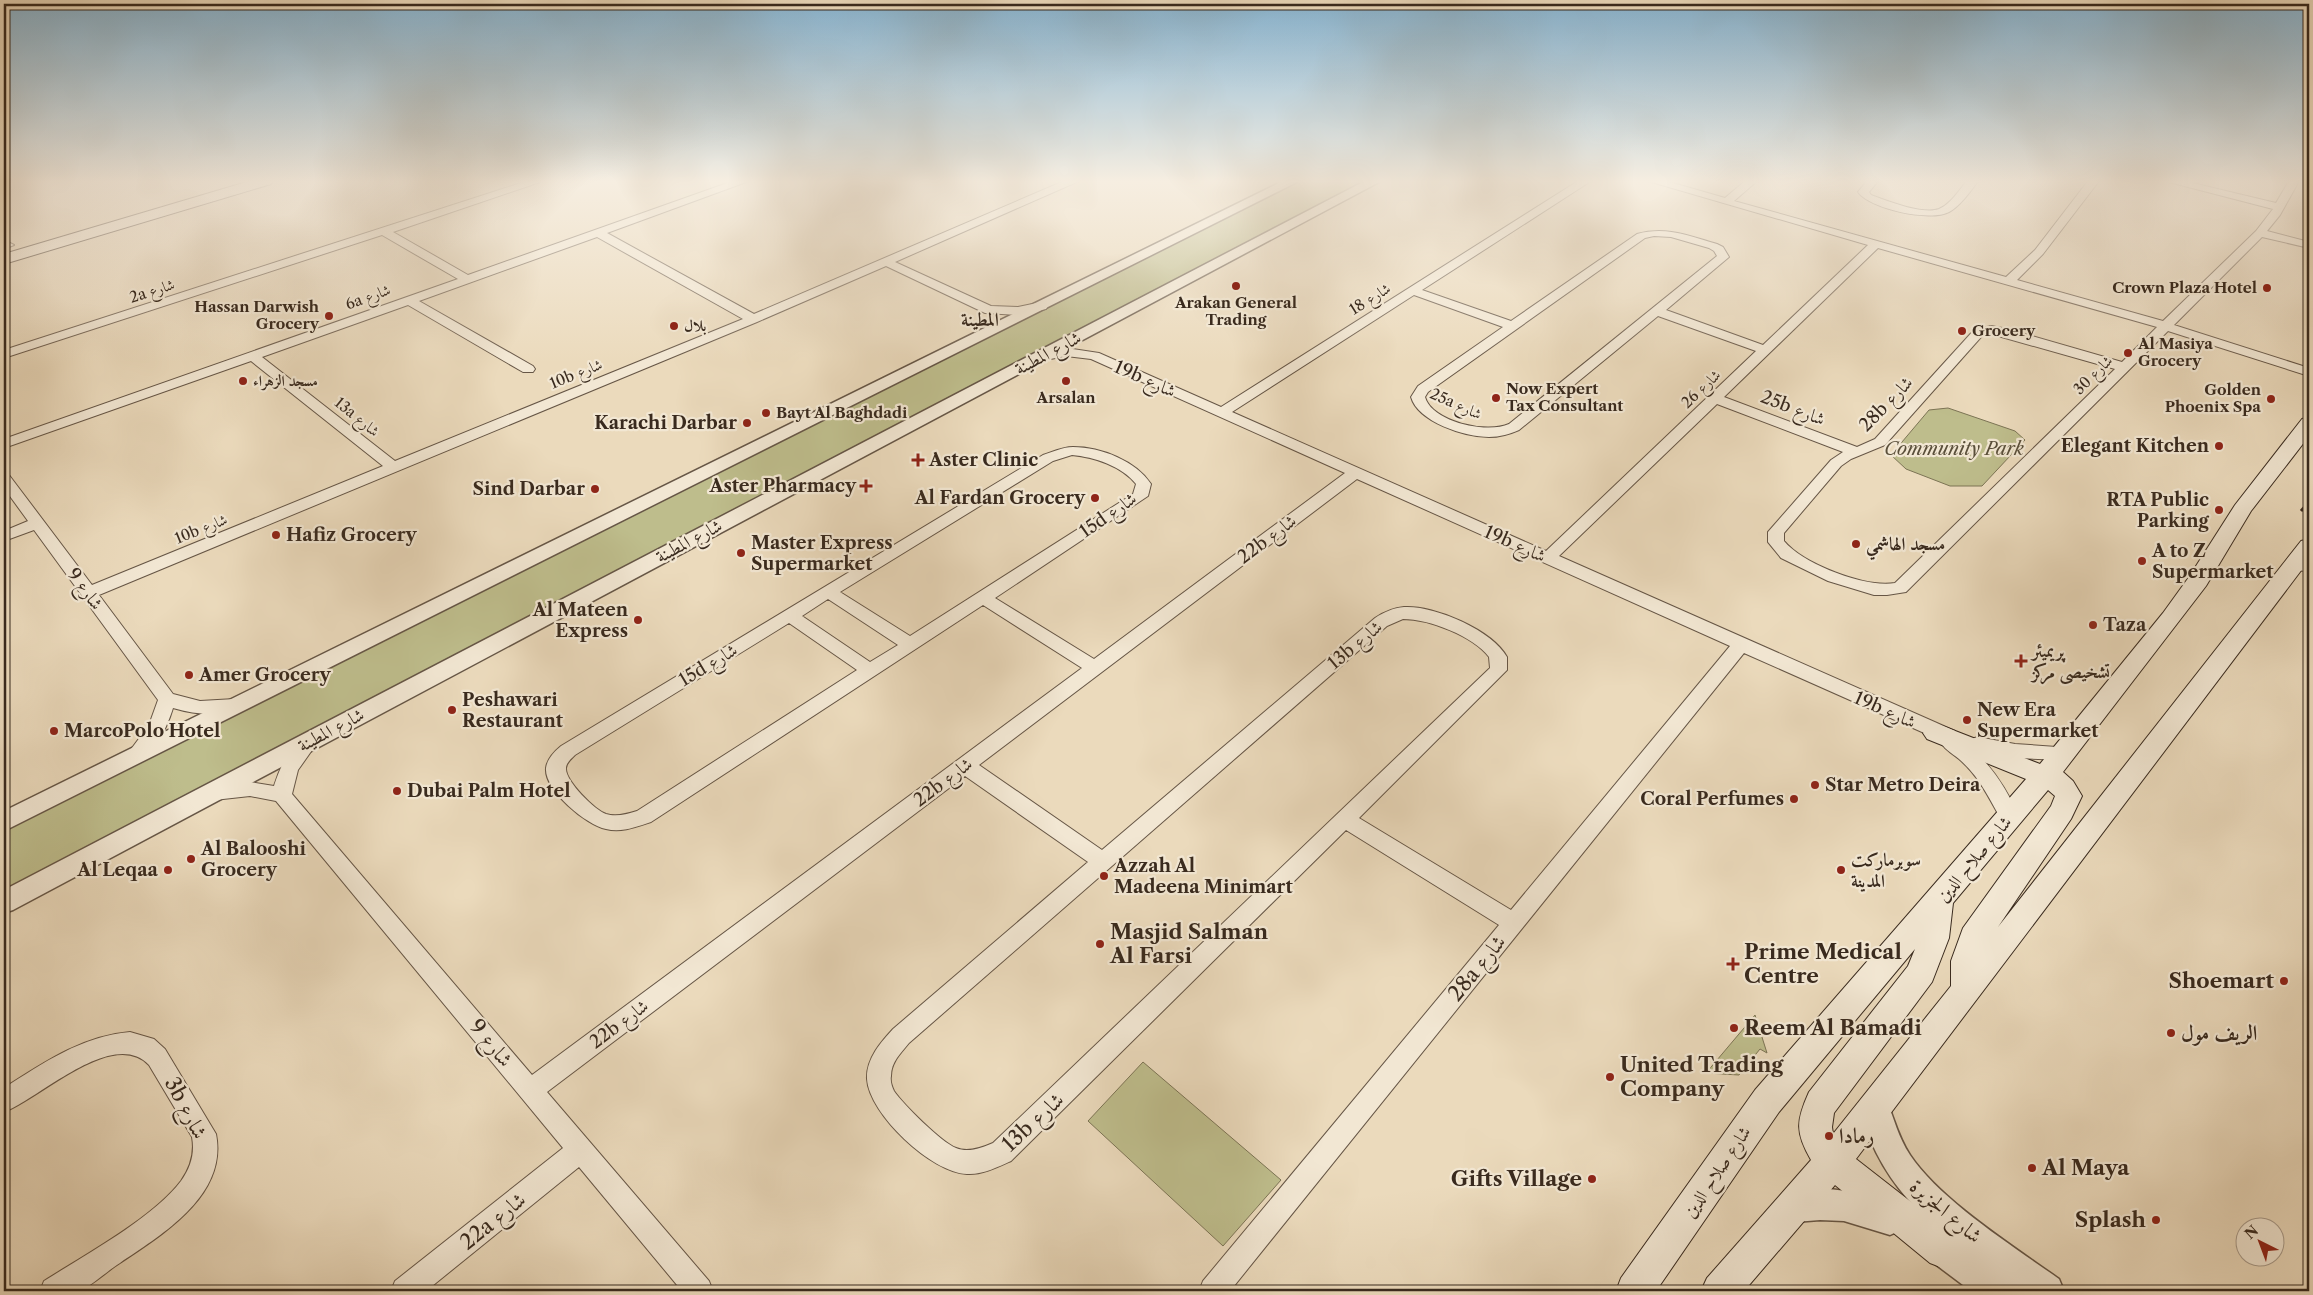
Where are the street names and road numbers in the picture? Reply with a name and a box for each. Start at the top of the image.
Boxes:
street label: 2a شارع [127,274,178,311]
street label: شارع 18 [1346,279,1396,322]
street label: 6a شارع [343,280,394,317]
street label: شارع المطينة [1011,326,1087,383]
street label: شارع 30 [2069,351,2119,401]
street label: 10b شارع [547,354,606,396]
street label: 19b شارع [1109,356,1179,406]
street label: شارع 26 [1677,365,1727,415]
street label: 28b شارع [1854,372,1920,439]
street label: 25a شارع [1426,384,1485,427]
street label: 25b شارع [1756,386,1828,434]
street label: 13a شارع [328,393,384,444]
street label: 15d شارع [1075,488,1143,546]
street label: 10b شارع [172,509,231,551]
street label: 22b شارع [1233,510,1303,571]
street label: شارع المطينة [652,514,728,571]
street label: 19b شارع [1479,521,1549,571]
street label: شارع 9 [59,564,108,617]
street label: 13b شارع [1323,616,1389,677]
street label: 15d شارع [675,639,743,694]
street label: 19b شارع [1849,687,1919,737]
street label: شارع المطينة [294,703,370,760]
street label: 22b شارع [909,753,979,814]
street label: شارع صلاح الدين [1932,811,2020,910]
street label: 28a شارع [1443,930,1515,1009]
street label: 22b شارع [585,995,655,1056]
street label: شارع 9 [460,1014,518,1075]
street label: 3b شارع [155,1073,213,1146]
street label: 13b شارع [997,1087,1073,1161]
street label: شارع صلاح الدين [1678,1122,1760,1225]
street label: شارع الجزيرة [1901,1173,1987,1253]
street label: 22a شارع [455,1187,534,1259]

